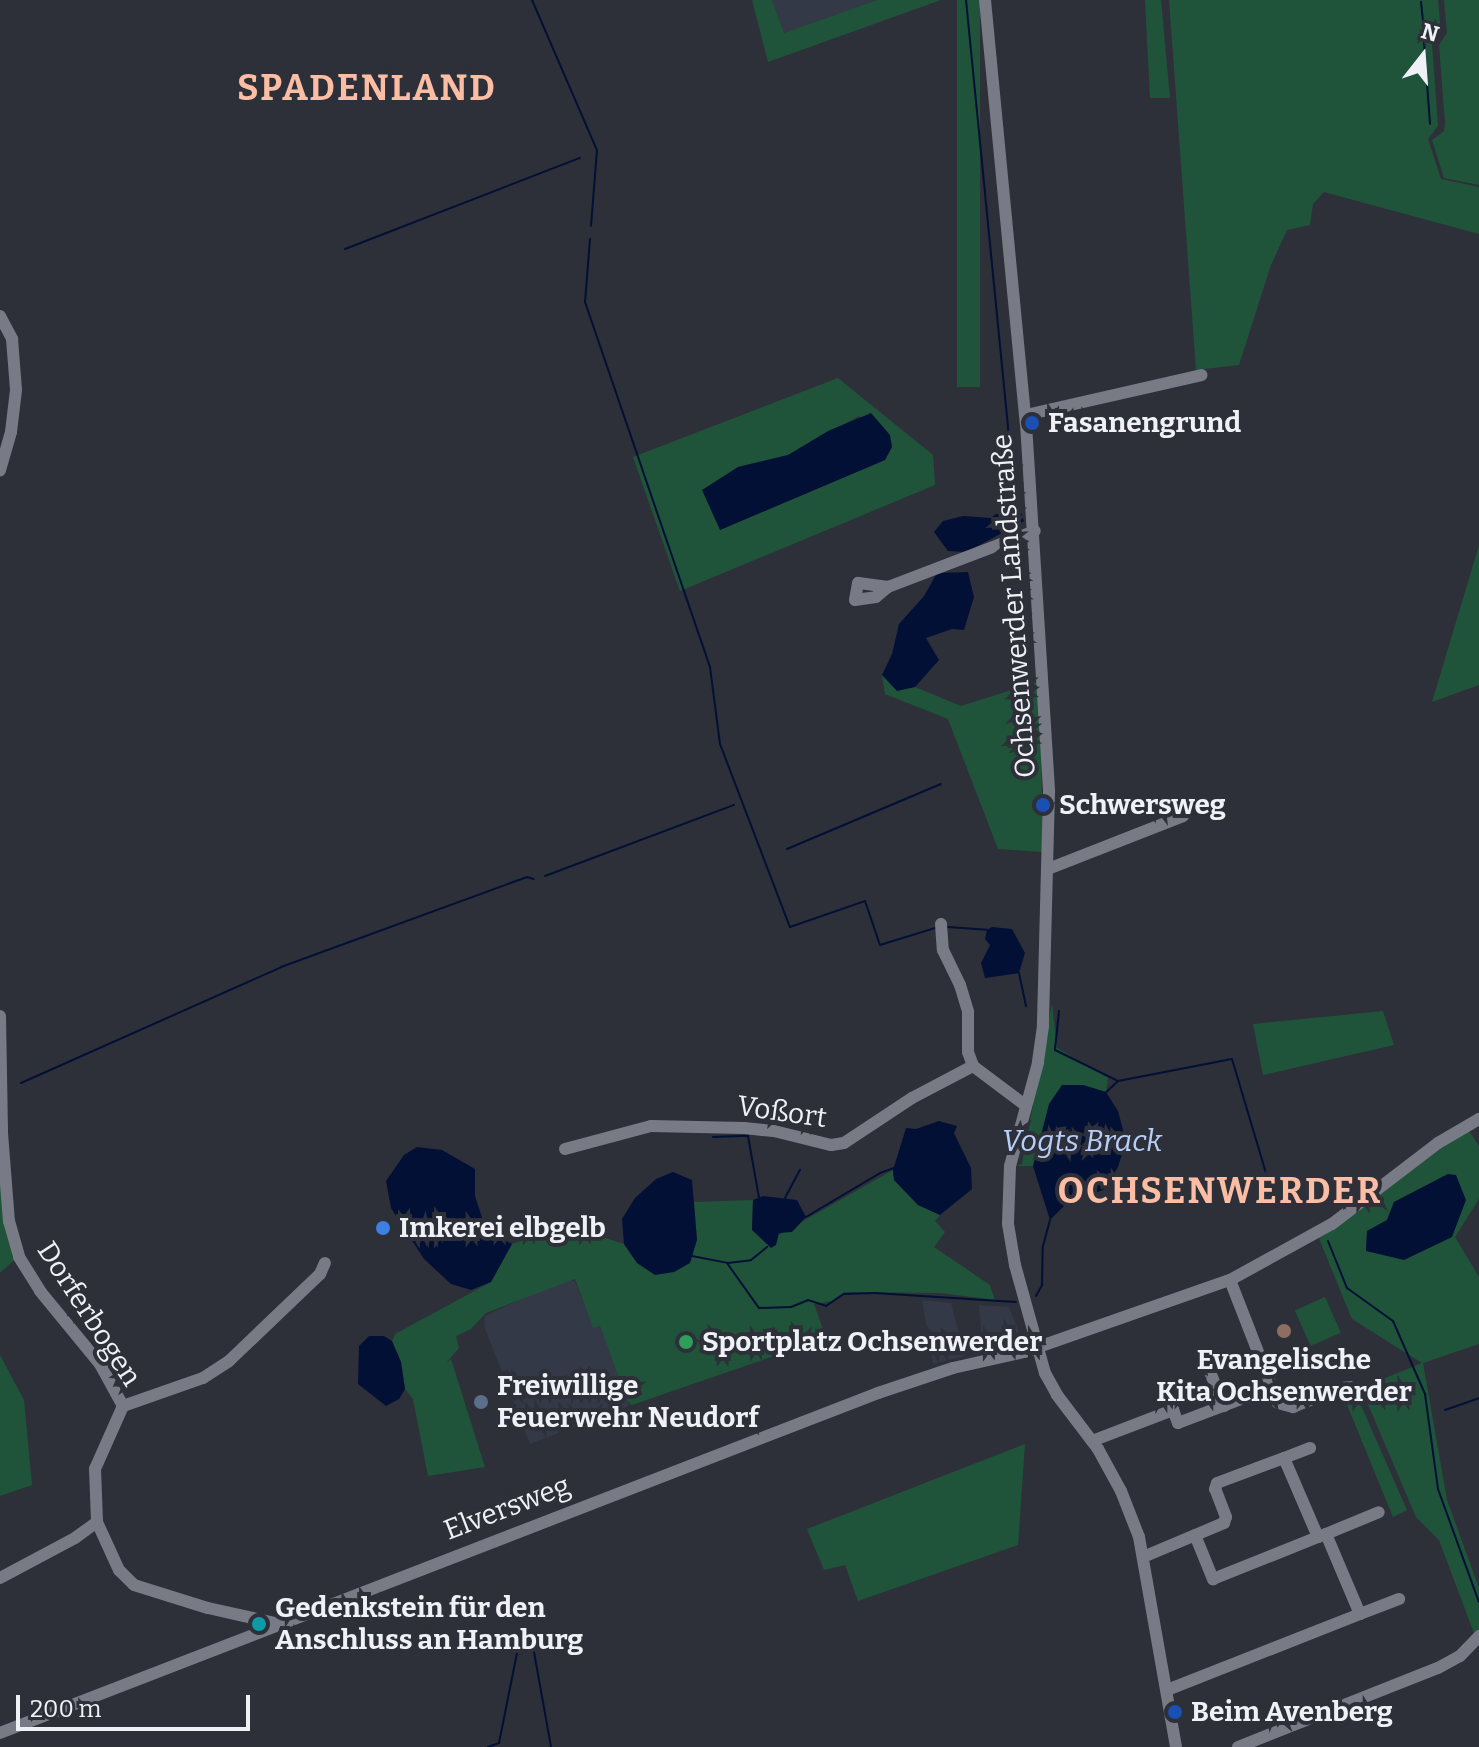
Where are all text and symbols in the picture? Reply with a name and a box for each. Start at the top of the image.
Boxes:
north arrow [1383,16,1463,96]
text: N [1418,17,1442,48]
district label: SPADENLAND [237,67,497,111]
place label: Fasanengrund [1048,406,1241,440]
marker: Fasanengrund [1023,414,1041,432]
street label: Ochsenwerder Landstraße [985,433,1043,779]
place label: Schwersweg [1059,788,1226,822]
marker: Schwersweg [1034,796,1052,814]
street label: Voßort [735,1089,829,1135]
water label: Vogts Brack [1002,1123,1162,1159]
district label: OCHSENWERDER [1058,1170,1382,1214]
place label: Imkerei elbgelb [399,1211,606,1245]
marker: Imkerei elbgelb [374,1219,392,1237]
street label: Dorferbogen [30,1236,148,1392]
marker: Evangelische Kita Ochsenwerder [1275,1322,1293,1340]
place label: Sportplatz Ochsenwerder [702,1325,1042,1359]
marker: Sportplatz Ochsenwerder [677,1333,695,1351]
place label: Evangelische Kita Ochsenwerder [1156,1343,1412,1409]
place label: Freiwillige Feuerwehr Neudorf [497,1369,759,1435]
marker: Freiwillige Feuerwehr Neudorf [472,1393,490,1411]
street label: Elversweg [439,1469,575,1547]
place label: Gedenkstein für den Anschluss an Hamburg [275,1591,583,1657]
marker: Gedenkstein für den Anschluss an Hamburg [250,1615,268,1633]
scale bar [20,1679,254,1729]
text: 200 m [30,1695,102,1723]
place label: Beim Avenberg [1191,1695,1393,1729]
marker: Beim Avenberg [1166,1703,1184,1721]

